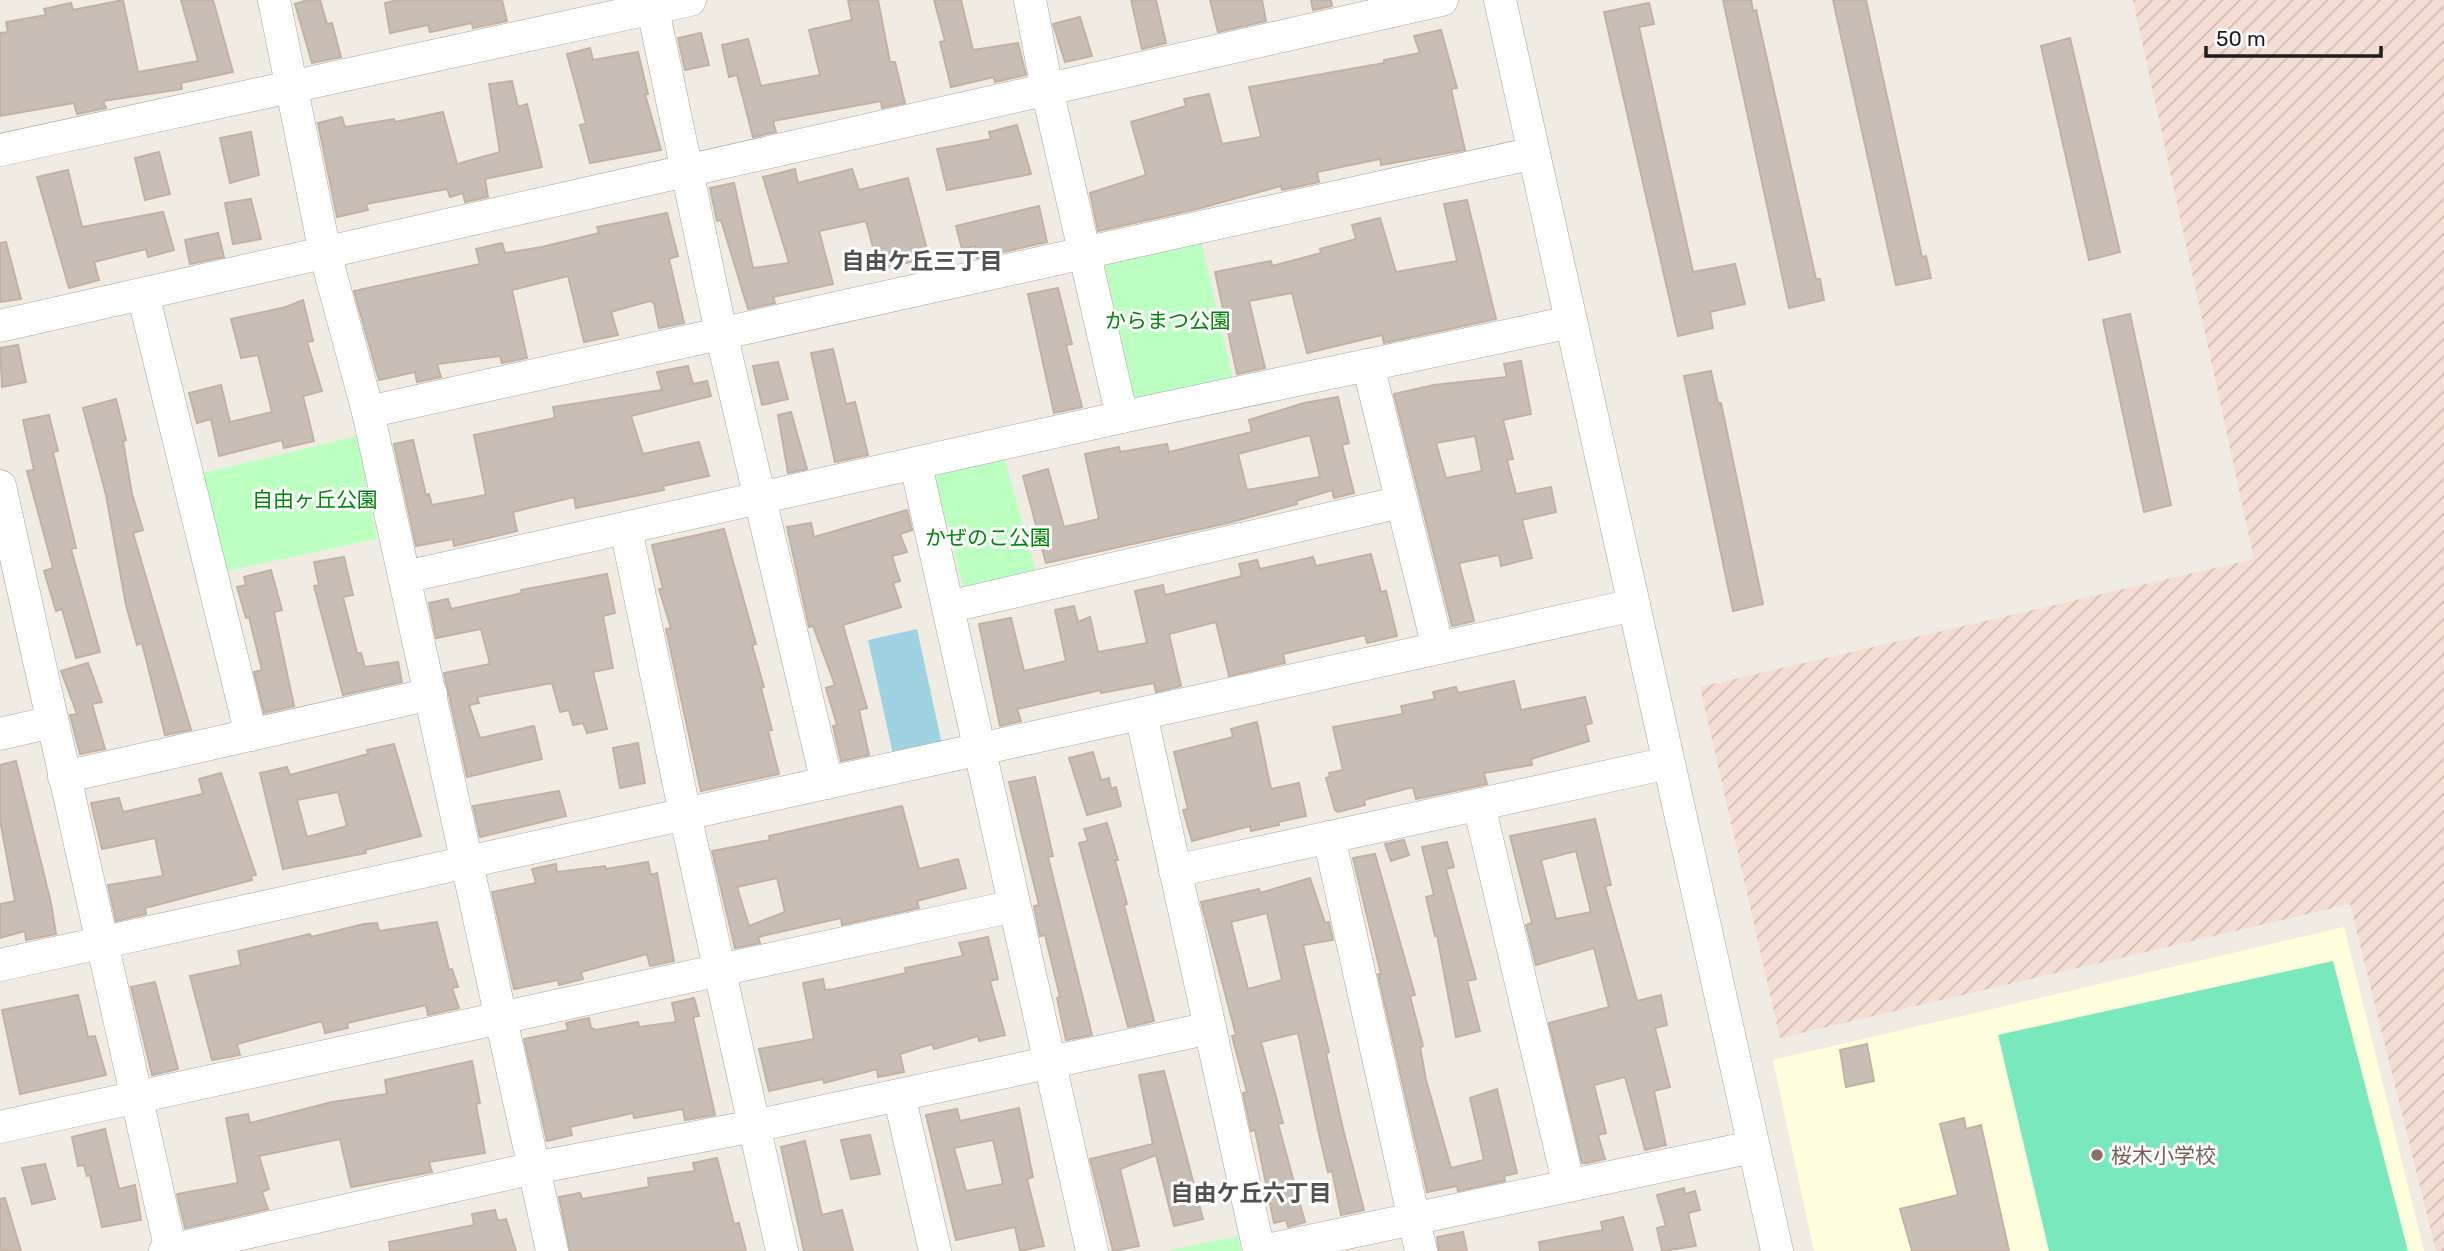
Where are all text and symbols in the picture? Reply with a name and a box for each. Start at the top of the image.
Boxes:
scale bar [2206,14,2381,58]
text: 50 m [2216,26,2266,51]
district label: 自由ケ丘三丁目 [842,247,1003,275]
park label: からまつ公園 [1105,308,1231,333]
park label: 自由ヶ丘公園 [252,487,378,512]
park label: かぜのこ公園 [925,525,1051,550]
place label: 桜木小学校 [2111,1143,2216,1168]
marker: 桜木小学校 [2089,1147,2105,1163]
district label: 自由ケ丘六丁目 [1171,1179,1332,1207]

